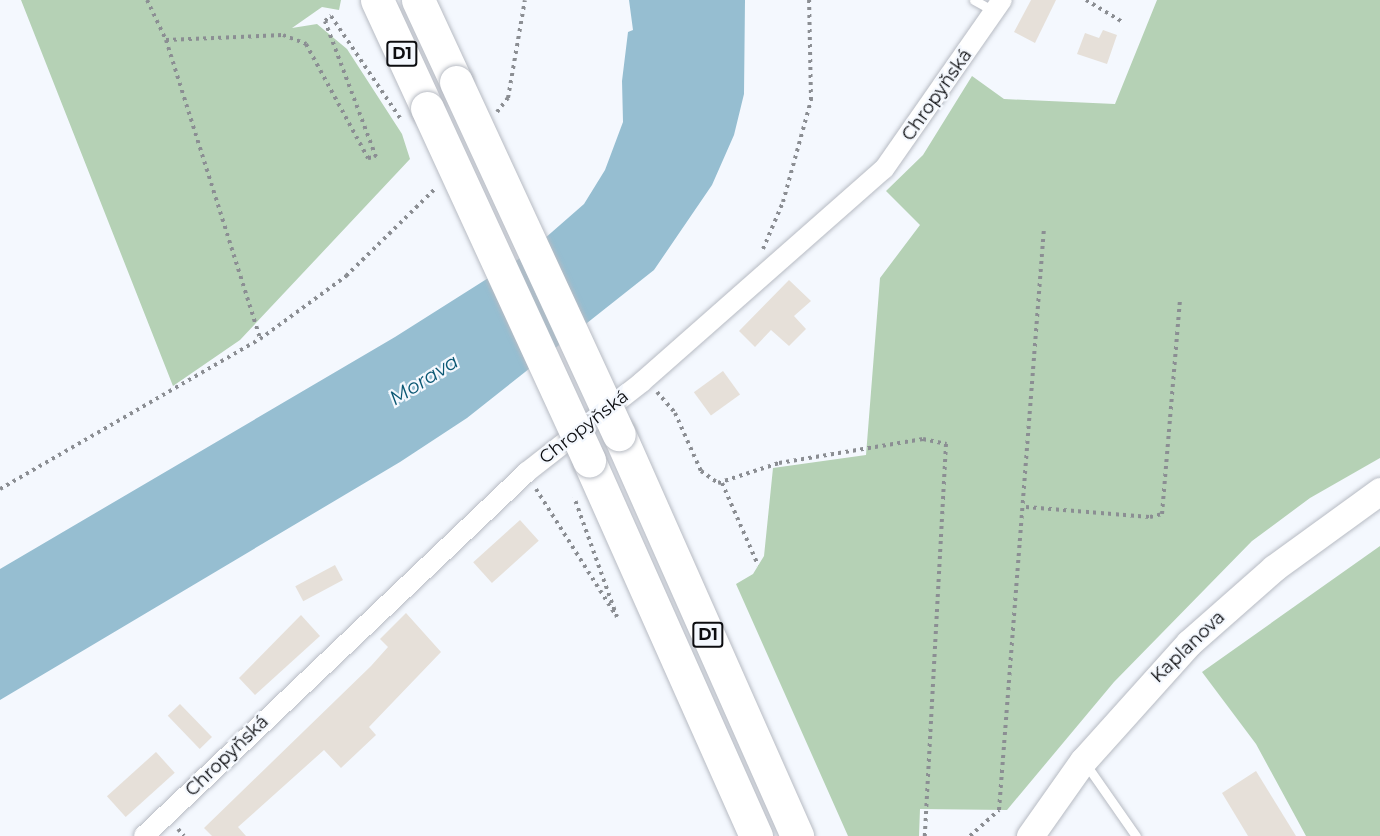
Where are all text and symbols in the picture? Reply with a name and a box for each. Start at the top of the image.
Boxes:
road number: D1 [386,41,418,67]
street label: Chropyňská [897,45,977,145]
water label: Morava [385,349,463,411]
street label: Chropyňská [535,386,633,468]
street label: Kaplanova [1147,607,1229,687]
road number: D1 [692,622,724,648]
street label: Chropyňská [181,711,273,801]

